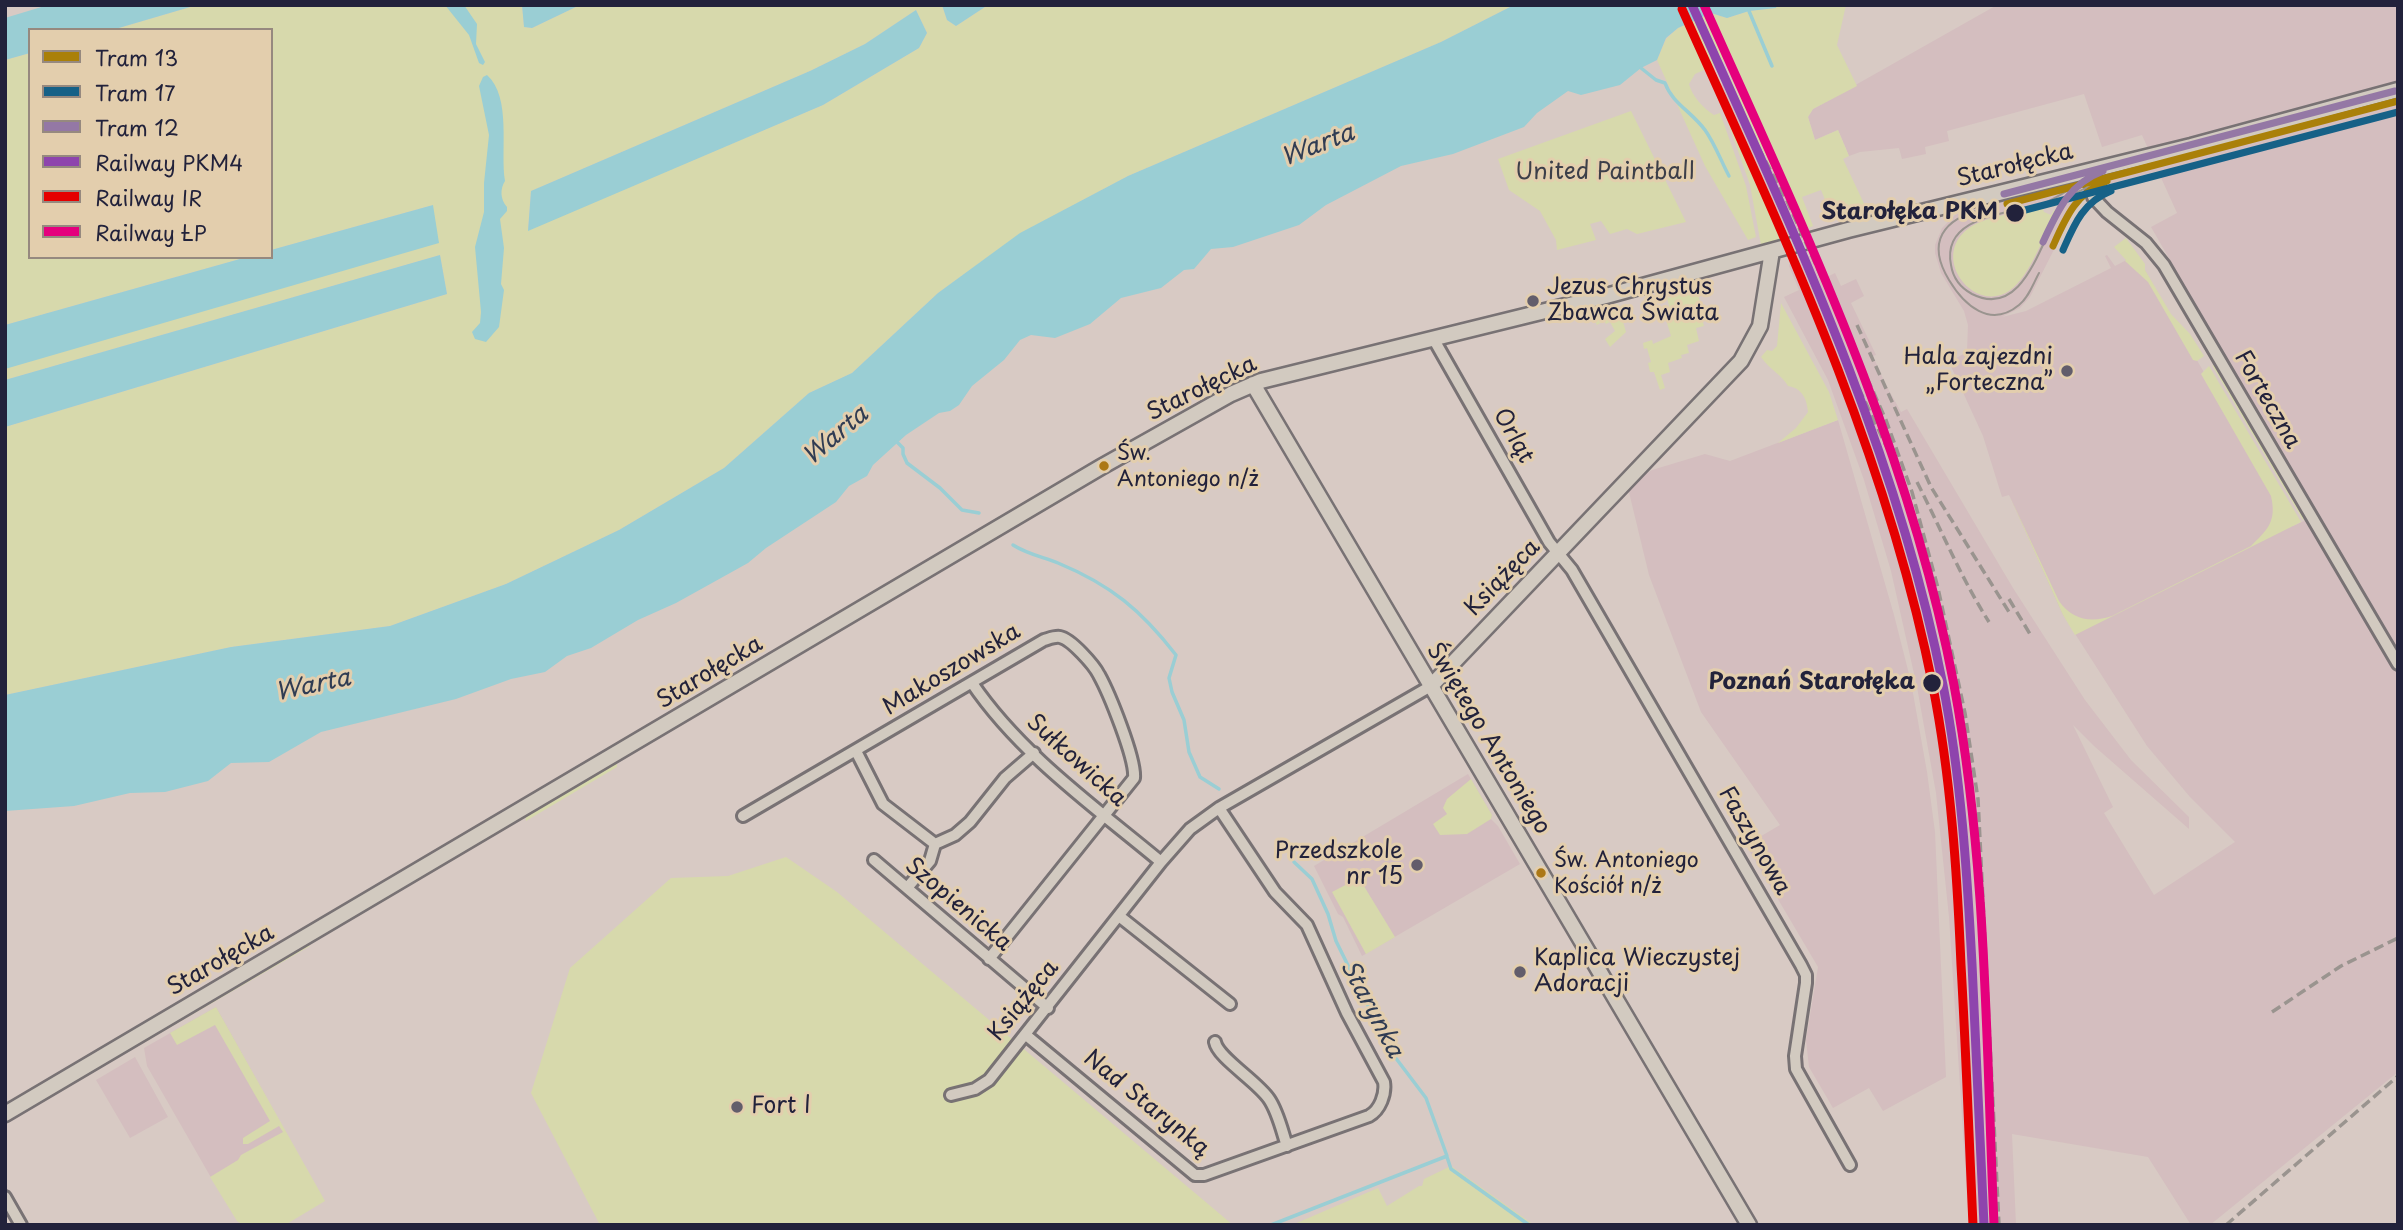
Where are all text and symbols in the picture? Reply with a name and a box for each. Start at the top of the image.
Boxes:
legend [28,28,273,259]
text: Tram 13 [95,41,178,73]
text: Tram 17 [95,76,175,108]
text: Tram 12 [95,111,179,143]
water label: Warta [1278,119,1358,173]
street label: Starołęcka [1954,138,2076,194]
text: Railway PKM4 [95,146,243,178]
park label: United Paintball [1515,159,1695,187]
text: Railway IR [95,181,202,213]
place label: Starołęka PKM [1821,199,1998,227]
marker: Starołęka PKM [2004,202,2026,224]
text: Railway ŁP [95,216,207,248]
place label: Jezus Chrystus Zbawca Świata [1547,274,1719,328]
marker: Jezus Chrystus Zbawca Świata [1525,293,1541,309]
place label: Hala zajezdni „Forteczna” [1903,344,2053,398]
street label: Forteczna [2228,346,2306,454]
street label: Starołęcka [1143,351,1261,427]
marker: Hala zajezdni „Forteczna” [2059,363,2075,379]
water label: Warta [798,401,874,471]
street label: Orląt [1487,404,1539,468]
place label: Św. Antoniego n/ż [1117,441,1259,491]
marker: Św. Antoniego n/ż [1097,459,1111,473]
street label: Książęca [1460,534,1546,622]
street label: Makoszowska [878,618,1026,722]
street label: Starołęcka [652,631,768,715]
street label: Świętego Antoniego [1420,638,1556,840]
water label: Warta [273,664,353,708]
place label: Poznań Starołęka [1708,669,1915,697]
marker: Poznań Starołęka [1921,672,1943,694]
street label: Sułkowicka [1020,709,1132,813]
street label: Faszynowa [1712,782,1796,900]
place label: Przedszkole nr 15 [1275,838,1403,892]
place label: Św. Antoniego Kościół n/ż [1554,848,1699,898]
street label: Szopienicka [899,852,1017,958]
marker: Przedszkole nr 15 [1409,857,1425,873]
marker: Św. Antoniego Kościół n/ż [1534,866,1548,880]
street label: Starołęcka [163,919,279,1003]
place label: Kaplica Wieczystej Adoracji [1534,945,1740,999]
street label: Książęca [983,955,1065,1047]
water label: Starynka [1333,955,1409,1063]
marker: Kaplica Wieczystej Adoracji [1512,964,1528,980]
street label: Nad Starynką [1077,1045,1215,1163]
place label: Fort I [751,1093,811,1121]
marker: Fort I [729,1099,745,1115]

